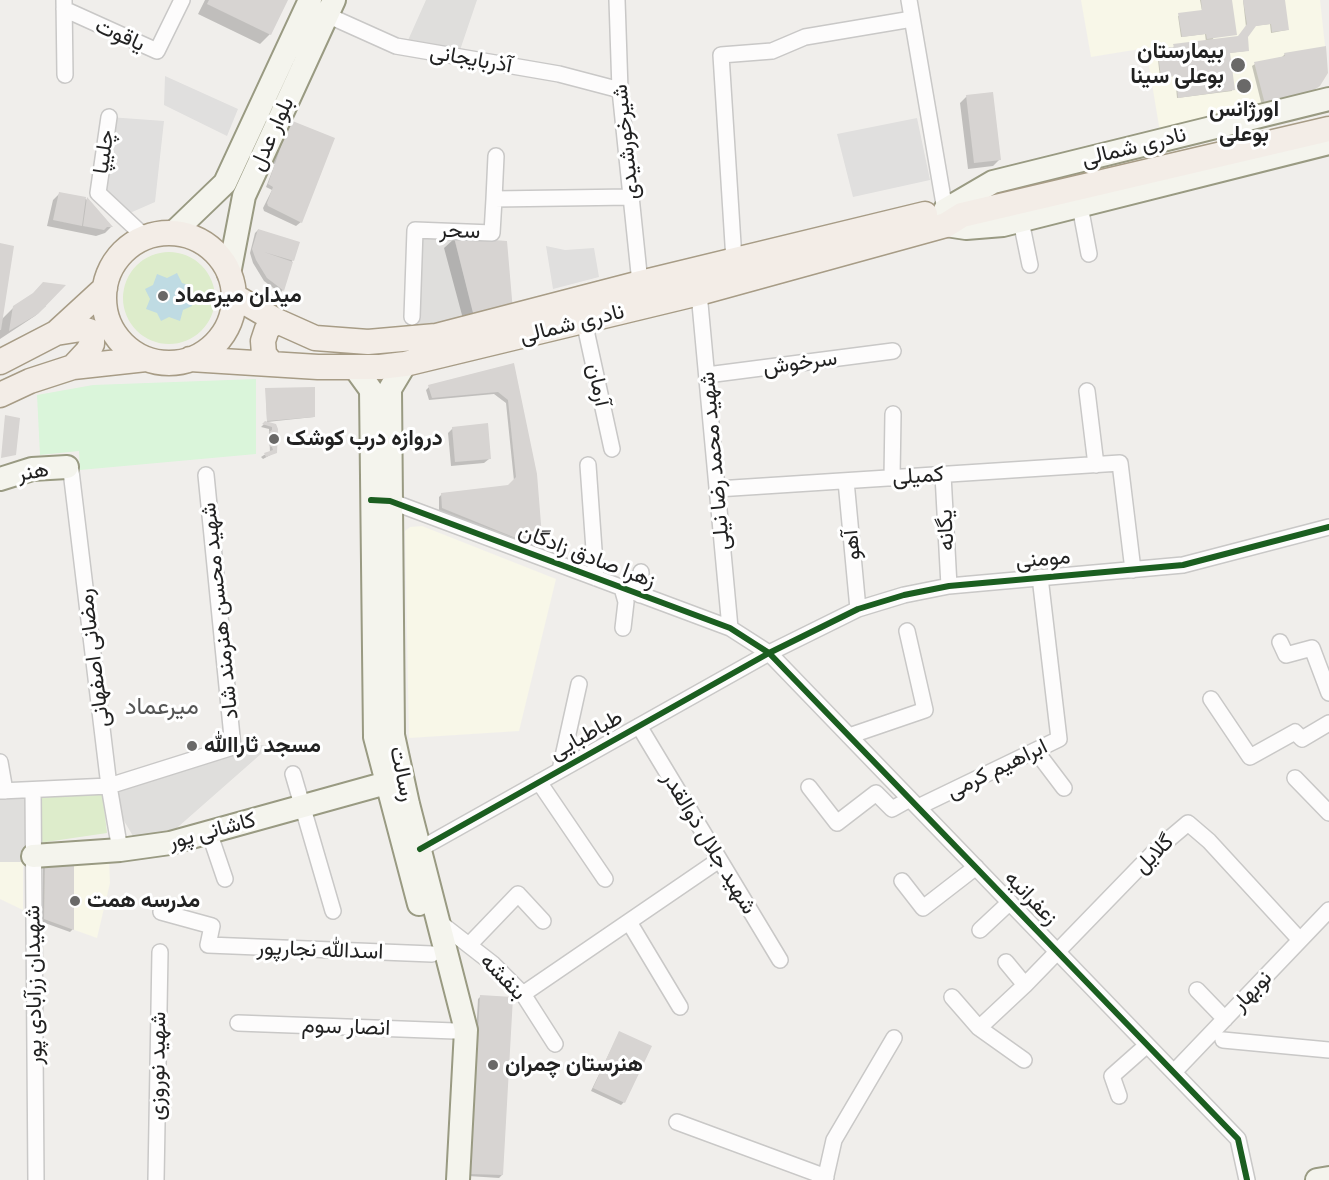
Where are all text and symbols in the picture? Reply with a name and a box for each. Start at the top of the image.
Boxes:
street label: یاقوت [91,12,149,58]
street label: آذربایجانی [428,39,514,79]
place label: بیمارستان بوعلی سینا [1130,39,1224,90]
marker: بیمارستان بوعلی سینا [1229,56,1247,74]
marker: اورژانس بوعلی [1235,77,1253,95]
street label: شیرخورشیدی [607,83,645,201]
street label: بلوار عدل [244,93,300,175]
place label: اورژانس بوعلی [1209,97,1279,148]
street label: نادری شمالی [1079,121,1189,173]
street label: چلیپا [88,128,120,176]
street label: سحر [439,217,481,245]
place label: میدان میرعماد [175,283,302,309]
marker: میدان میرعماد [156,289,170,303]
street label: نادری شمالی [517,298,627,350]
street label: سرخوش [761,345,839,381]
street label: آرمان [581,361,615,409]
street label: شهید محمد رضا نیلی [694,371,736,551]
place label: دروازه درب کوشک [286,426,443,452]
marker: دروازه درب کوشک [267,432,281,446]
street label: هنر [15,456,51,488]
street label: کمیلی [891,461,945,491]
street label: شهید محسن هنرمند شاد [195,501,245,721]
street label: یگانه [932,509,960,551]
street label: زهرا صادق زادگان [515,518,659,594]
street label: آهو [838,529,866,561]
street label: مومنی [1014,543,1072,575]
street label: رمضانی اصفهانی [72,587,116,729]
district label: میرعماد [125,693,199,721]
street label: طباطبایی [545,704,627,766]
place label: مسجد ثاراالله [204,733,321,759]
street label: ابراهیم کرمی [942,733,1052,805]
marker: مسجد ثاراالله [185,739,199,753]
street label: رسالت [383,744,421,804]
street label: شهید جلال ذوالقدر [656,767,762,919]
street label: کاشانی پور [165,807,259,855]
street label: گلایل [1129,829,1179,879]
street label: زعفرانیه [999,865,1063,931]
place label: مدرسه همت [87,888,200,914]
marker: مدرسه همت [68,894,82,908]
street label: شهیدان زرآبادی پور [19,905,49,1065]
street label: اسدالله نجارپور [256,935,384,965]
street label: بنفشه [474,948,532,1006]
street label: نوبهار [1226,965,1278,1017]
street label: شهید نوروزی [144,1011,172,1121]
street label: انصار سوم [301,1012,391,1042]
place label: هنرستان چمران [505,1052,643,1078]
marker: هنرستان چمران [486,1058,500,1072]

